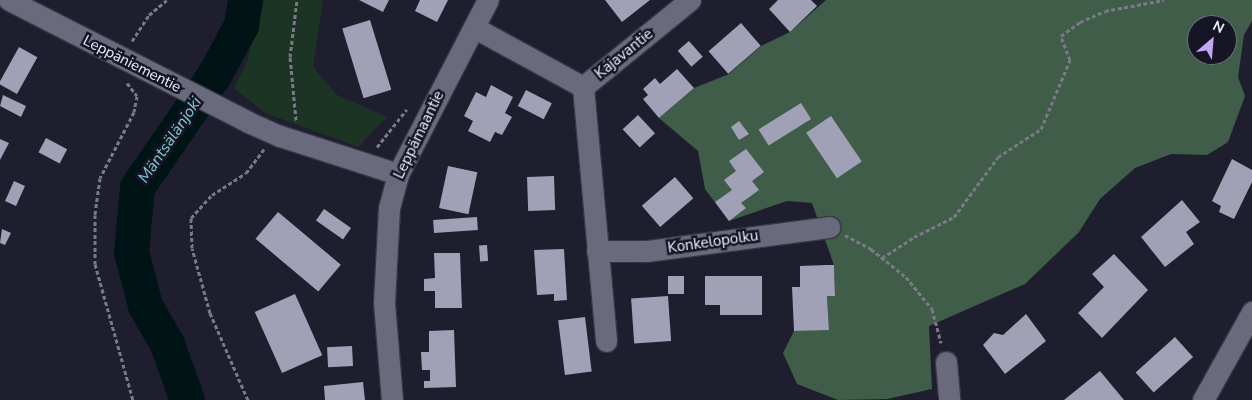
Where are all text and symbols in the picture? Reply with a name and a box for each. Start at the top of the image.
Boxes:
north arrow [1187,15,1237,65]
text: N [1210,16,1228,38]
street label: Kajavantie [591,25,657,83]
street label: Leppäniementie [80,32,184,96]
street label: Leppämaantie [390,88,448,182]
water label: Mäntsälänjoki [134,93,206,187]
street label: Konkelopolku [666,227,760,257]

